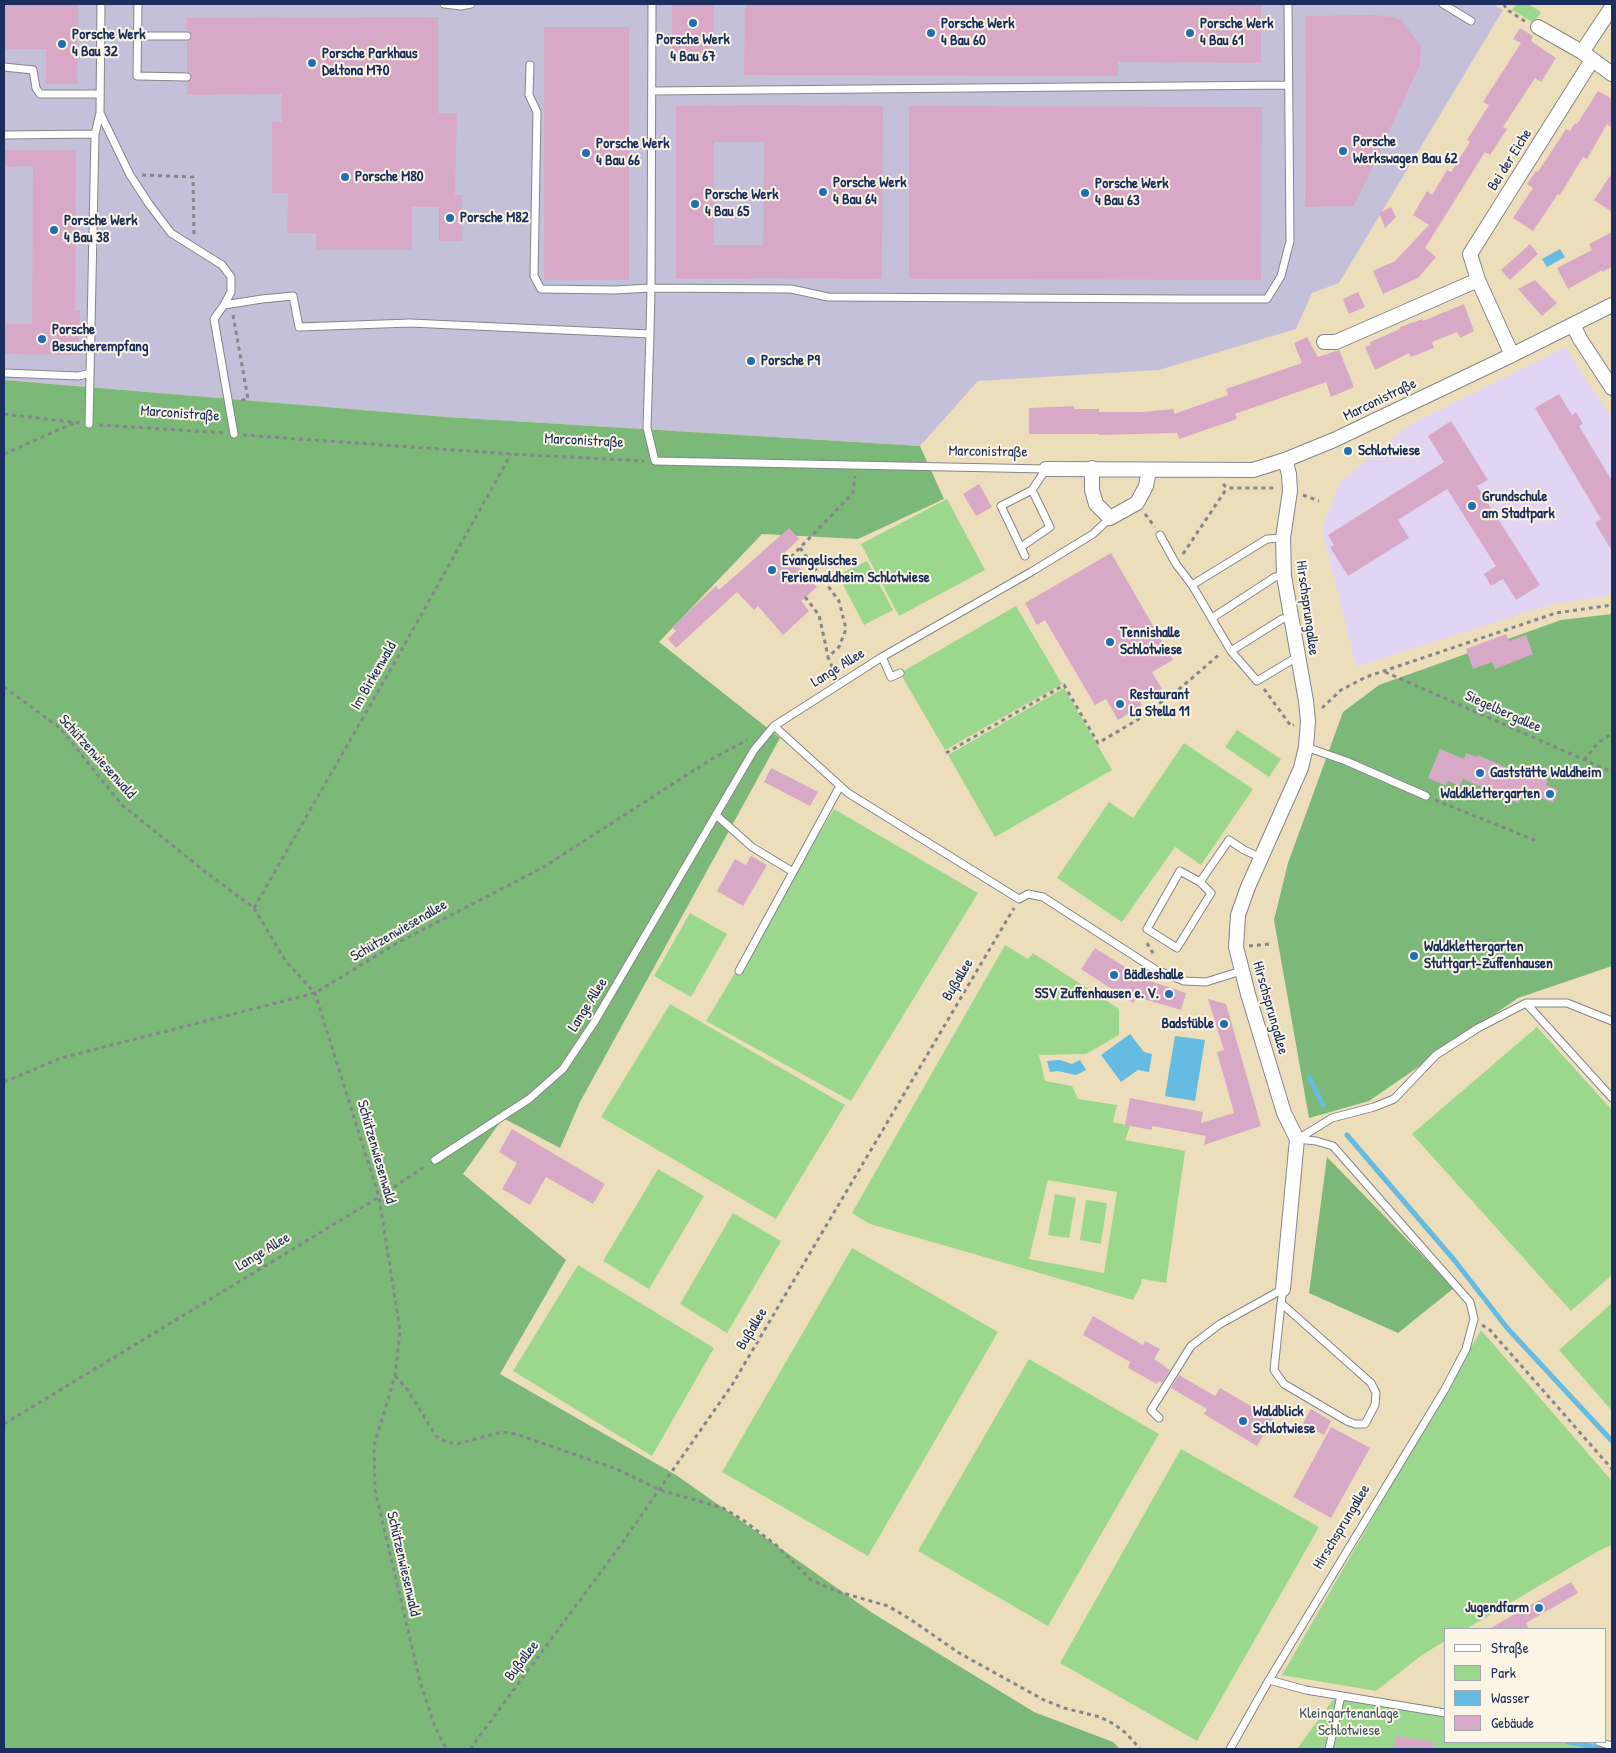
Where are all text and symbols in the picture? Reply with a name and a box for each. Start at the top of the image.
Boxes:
place label: Porsche Werk 4 Bau 60 [941,15,1015,50]
place label: Porsche Werk 4 Bau 61 [1200,15,1274,50]
marker: Porsche Werk 4 Bau 67 [687,17,699,29]
place label: Porsche Werk 4 Bau 32 [72,26,146,61]
marker: Porsche Werk 4 Bau 60 [925,27,937,39]
marker: Porsche Werk 4 Bau 61 [1184,27,1196,39]
place label: Porsche Werk 4 Bau 67 [656,31,730,66]
marker: Porsche Werk 4 Bau 32 [56,38,68,50]
place label: Porsche Parkhaus Deltona M70 [322,45,417,80]
marker: Porsche Parkhaus Deltona M70 [306,57,318,69]
street label: Bei der Eiche [1484,126,1536,194]
place label: Porsche Werkswagen Bau 62 [1353,133,1458,168]
place label: Porsche Werk 4 Bau 66 [596,135,670,170]
marker: Porsche Werkswagen Bau 62 [1337,145,1349,157]
marker: Porsche Werk 4 Bau 66 [580,147,592,159]
place label: Porsche M80 [355,168,423,186]
marker: Porsche M80 [339,171,351,183]
place label: Porsche Werk 4 Bau 64 [833,174,907,209]
place label: Porsche Werk 4 Bau 63 [1095,175,1169,210]
place label: Porsche Werk 4 Bau 65 [705,186,779,221]
marker: Porsche Werk 4 Bau 64 [817,186,829,198]
marker: Porsche Werk 4 Bau 63 [1079,187,1091,199]
marker: Porsche Werk 4 Bau 65 [689,198,701,210]
place label: Porsche M82 [460,209,529,227]
place label: Porsche Werk 4 Bau 38 [64,212,138,247]
marker: Porsche M82 [444,212,456,224]
marker: Porsche Werk 4 Bau 38 [48,224,60,236]
place label: Porsche Besucherempfang [52,321,149,356]
marker: Porsche Besucherempfang [36,333,48,345]
place label: Porsche P9 [761,352,820,370]
marker: Porsche P9 [745,355,757,367]
street label: Marconistraße [1341,375,1419,425]
street label: Marconistraße [140,402,220,426]
street label: Marconistraße [544,430,624,452]
street label: Marconistraße [948,442,1028,462]
place label: Schlotwiese [1358,442,1420,460]
marker: Schlotwiese [1342,445,1354,457]
place label: Grundschule am Stadtpark [1482,488,1555,523]
marker: Grundschule am Stadtpark [1466,500,1478,512]
place label: Evangelisches Ferienwaldheim Schlotwiese [782,552,930,587]
street label: Hirschsprungallee [1291,559,1323,657]
marker: Evangelisches Ferienwaldheim Schlotwiese [766,564,778,576]
place label: Tennishalle Schlotwiese [1120,624,1182,659]
marker: Tennishalle Schlotwiese [1104,636,1116,648]
street label: Im Birkenwald [347,639,401,713]
street label: Lange Allee [808,644,868,692]
place label: Restaurant La Stella 11 [1130,686,1190,721]
street label: Siegelbergallee [1462,687,1544,737]
marker: Restaurant La Stella 11 [1114,698,1126,710]
street label: Schützenwiesenwald [55,711,139,803]
place label: Gaststätte Waldheim [1490,764,1601,782]
marker: Gaststätte Waldheim [1474,767,1486,779]
place label: Waldklettergarten [1441,785,1540,803]
marker: Waldklettergarten [1544,788,1556,800]
street label: Schützenwiesenallee [348,896,450,966]
place label: Waldklettergarten Stuttgart-Zuffenhausen [1424,938,1553,973]
marker: Waldklettergarten Stuttgart-Zuffenhausen [1408,950,1420,962]
street label: Bußallee [938,956,978,1004]
street label: Hirschsprungallee [1248,959,1292,1057]
place label: Bädleshalle [1124,966,1184,984]
marker: Bädleshalle [1108,969,1120,981]
street label: Lange Allee [564,975,612,1035]
place label: SSV Zuffenhausen e. V. [1035,985,1159,1003]
marker: SSV Zuffenhausen e. V. [1163,988,1175,1000]
place label: Badstüble [1162,1015,1214,1033]
marker: Badstüble [1218,1018,1230,1030]
street label: Schützenwiesenwald [353,1098,399,1206]
street label: Lange Allee [233,1229,293,1275]
street label: Bußallee [732,1305,772,1353]
place label: Waldblick Schlotwiese [1253,1403,1315,1438]
marker: Waldblick Schlotwiese [1237,1415,1249,1427]
street label: Hirschsprungallee [1310,1481,1374,1573]
street label: Schützenwiesenwald [382,1510,424,1618]
place label: Jugendfarm [1465,1599,1529,1617]
marker: Jugendfarm [1533,1602,1545,1614]
legend [1444,1628,1606,1743]
street label: Bußallee [501,1637,543,1685]
text: Straße [1491,1637,1529,1658]
text: Park [1491,1662,1516,1683]
text: Wasser [1491,1687,1529,1708]
park label: Kleingartenanlage Schlotwiese [1299,1705,1399,1740]
text: Gebäude [1491,1712,1534,1733]

